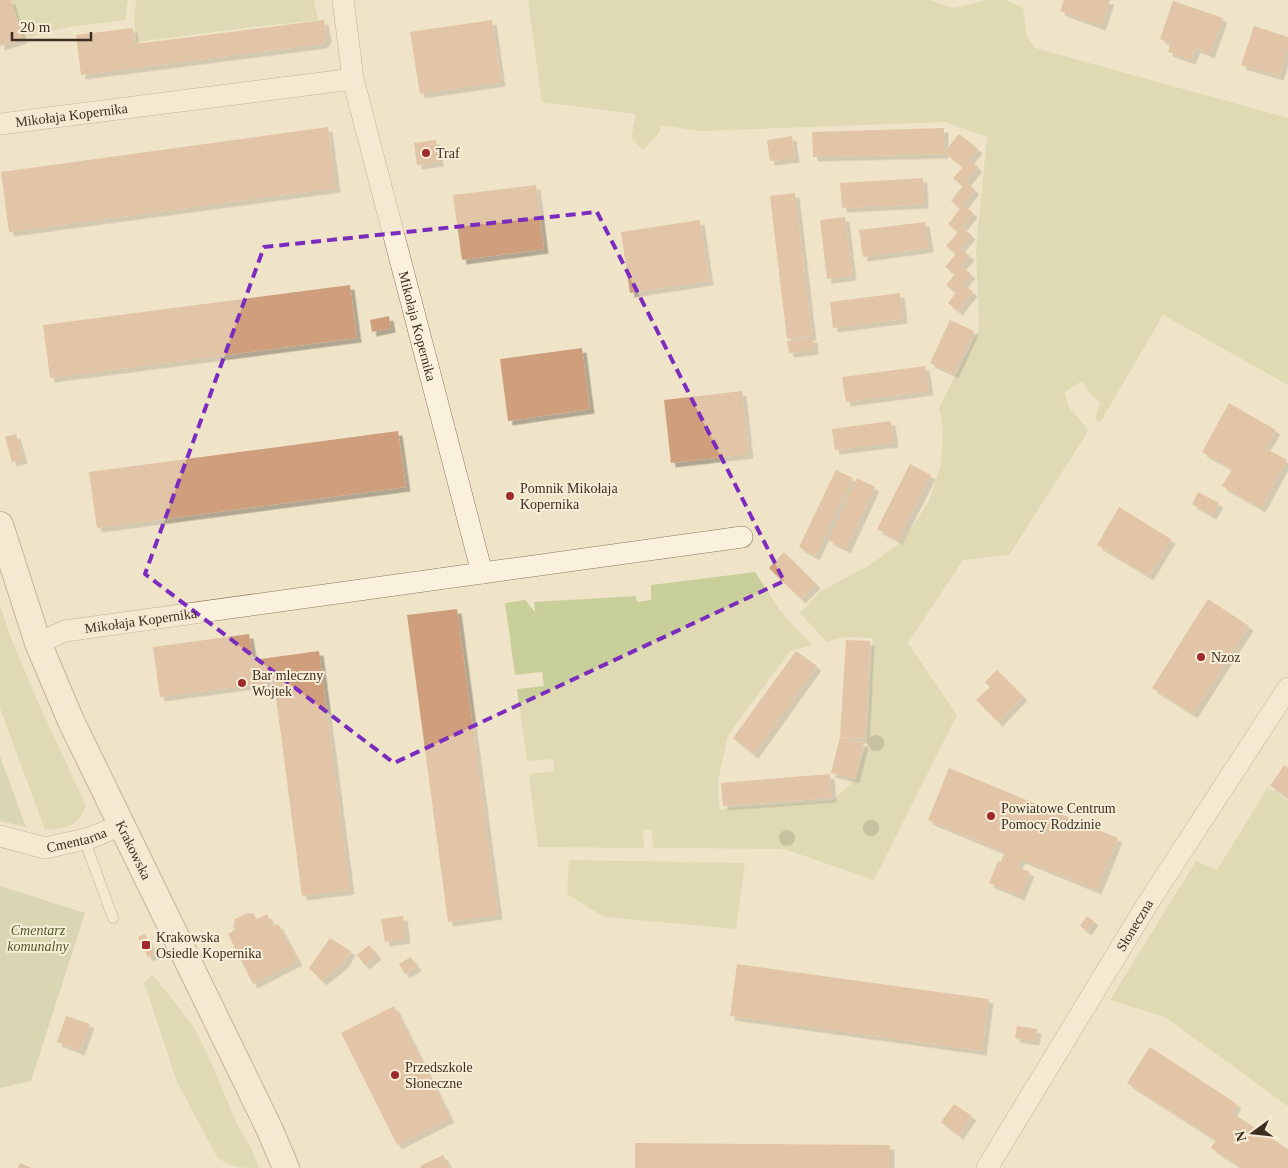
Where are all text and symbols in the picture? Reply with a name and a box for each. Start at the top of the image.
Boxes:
scale bar [12,10,91,42]
text: 20 m [20,19,51,35]
street label: Mikołaja Kopernika [14,101,129,130]
place label: Traf [436,146,460,161]
marker: Traf [420,147,432,159]
street label: Mikołaja Kopernika [395,270,439,384]
place label: Pomnik Mikołaja Kopernika [520,481,618,512]
marker: Pomnik Mikołaja Kopernika [504,490,516,502]
street label: Mikołaja Kopernika [84,606,199,636]
place label: Nzoz [1211,650,1241,665]
marker: Nzoz [1195,651,1207,663]
place label: Bar mleczny Wojtek [252,668,323,699]
marker: Bar mleczny Wojtek [236,677,248,689]
place label: Powiatowe Centrum Pomocy Rodzinie [1001,801,1116,832]
marker: Powiatowe Centrum Pomocy Rodzinie [985,810,997,822]
street label: Krakowska [113,818,154,883]
street label: Cmentarna [45,825,110,855]
street label: Słoneczna [1114,896,1157,954]
park label: Cmentarz komunalny [7,923,69,954]
place label: Krakowska Osiedle Kopernika [156,930,262,961]
marker: Krakowska Osiedle Kopernika [140,939,152,951]
place label: Przedszkole Słoneczne [405,1060,473,1091]
marker: Przedszkole Słoneczne [389,1069,401,1081]
north arrow [1228,1108,1278,1158]
text: N [1232,1129,1249,1143]

